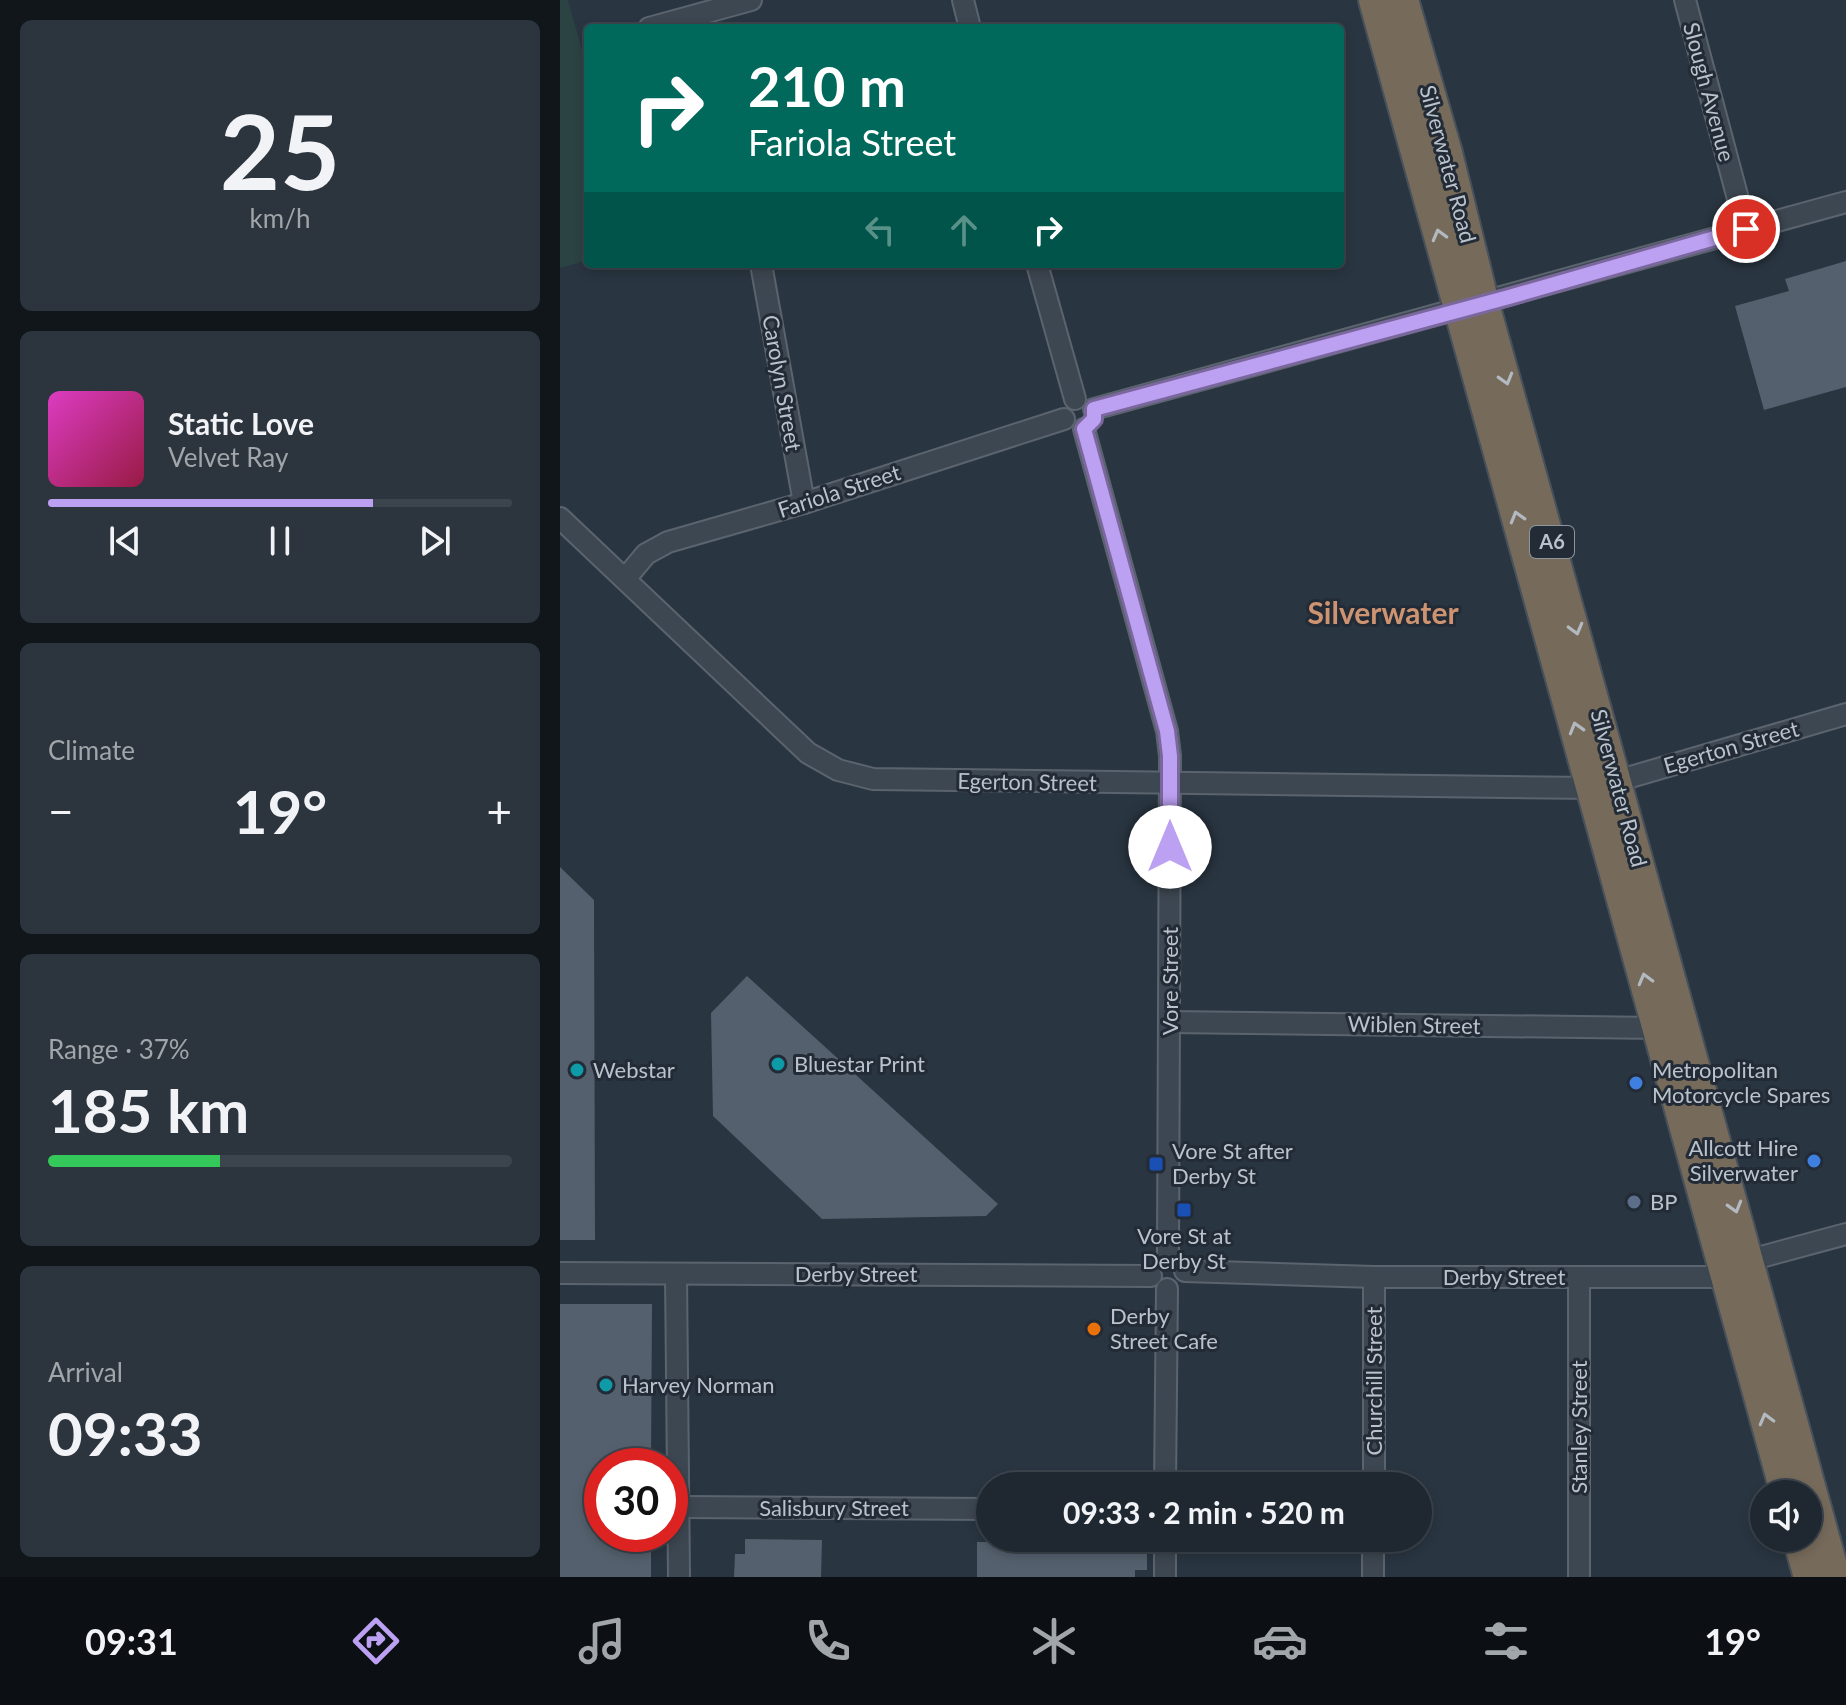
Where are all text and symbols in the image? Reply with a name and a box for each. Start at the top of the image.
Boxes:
street label: Slough Avenue [1678,19,1741,164]
text: 210 m [748,52,906,119]
icon: right [616,56,720,160]
street label: Silverwater Road [1414,82,1483,246]
text: 25 [220,87,340,212]
text: Fariola Street [748,120,956,164]
pin [1712,195,1780,263]
text: km/h [250,202,310,234]
icon: arrive [1724,207,1768,251]
icon: left [858,208,902,252]
icon: ahead [942,208,986,252]
icon: right [1026,208,1070,252]
one-way arrow [1432,229,1448,243]
street label: Carolyn Street [757,313,808,453]
one-way arrow [1497,371,1513,385]
text: Static Love [168,405,314,441]
text: Velvet Ray [168,441,288,473]
street label: Fariola Street [774,458,904,523]
one-way arrow [1510,511,1526,525]
icon: previous [103,519,147,563]
icon: pause [258,519,302,563]
icon: next [413,519,457,563]
road number: A6 [1530,526,1574,558]
district label: Silverwater [1307,594,1459,630]
one-way arrow [1566,622,1583,636]
street label: Silverwater Road [1585,706,1654,870]
street label: Egerton Street [1660,714,1802,779]
one-way arrow [1569,722,1585,736]
text: Climate [48,734,135,766]
street label: Egerton Street [957,767,1097,796]
text: 19° [233,775,327,847]
text: − [48,785,74,837]
text: + [486,785,512,837]
position arrow [1128,805,1212,889]
street label: Vore Street [1156,927,1183,1035]
one-way arrow [1638,973,1654,987]
street label: Wiblen Street [1347,1010,1481,1039]
text: Range · 37% [48,1033,190,1065]
place label: Bluestar Print [794,1050,925,1077]
marker: Bluestar Print [769,1055,787,1073]
place label: Webstar [593,1056,675,1083]
place label: Metropolitan Motorcycle Spares [1652,1056,1830,1108]
marker: Webstar [568,1061,586,1079]
text: 185 km [48,1074,249,1146]
marker: Metropolitan Motorcycle Spares [1627,1074,1645,1092]
place label: Allcott Hire Silverwater [1688,1134,1798,1186]
place label: Vore St after Derby St [1172,1137,1293,1189]
marker: Allcott Hire Silverwater [1805,1152,1823,1170]
marker: Vore St after Derby St [1147,1155,1165,1173]
place label: BP [1650,1188,1677,1215]
marker: BP [1625,1193,1643,1211]
one-way arrow [1726,1199,1742,1213]
marker: Vore St at Derby St [1175,1201,1193,1219]
place label: Vore St at Derby St [1137,1222,1231,1274]
street label: Derby Street [795,1260,917,1287]
street label: Derby Street [1443,1263,1565,1290]
place label: Derby Street Cafe [1110,1302,1218,1354]
street label: Churchill Street [1360,1306,1387,1455]
marker: Derby Street Cafe [1085,1320,1103,1338]
text: Arrival [48,1356,123,1388]
street label: Stanley Street [1565,1360,1592,1494]
place label: Harvey Norman [622,1371,774,1398]
marker: Harvey Norman [597,1376,615,1394]
text: 09:33 [48,1397,203,1469]
one-way arrow [1759,1412,1775,1426]
speed limit sign: 30 [584,1448,688,1552]
map controls [1750,1480,1822,1552]
button: sound [1750,1480,1822,1552]
street label: Salisbury Street [759,1494,909,1521]
text: 09:33 · 2 min · 520 m [1063,1494,1345,1530]
icon: directions [348,1613,404,1669]
icon: music [574,1613,630,1669]
icon: phone [800,1613,856,1669]
icon: climate [1026,1613,1082,1669]
icon: car [1252,1613,1308,1669]
icon: filters [1478,1613,1534,1669]
text: 09:31 [85,1619,178,1663]
text: 19° [1704,1619,1761,1663]

